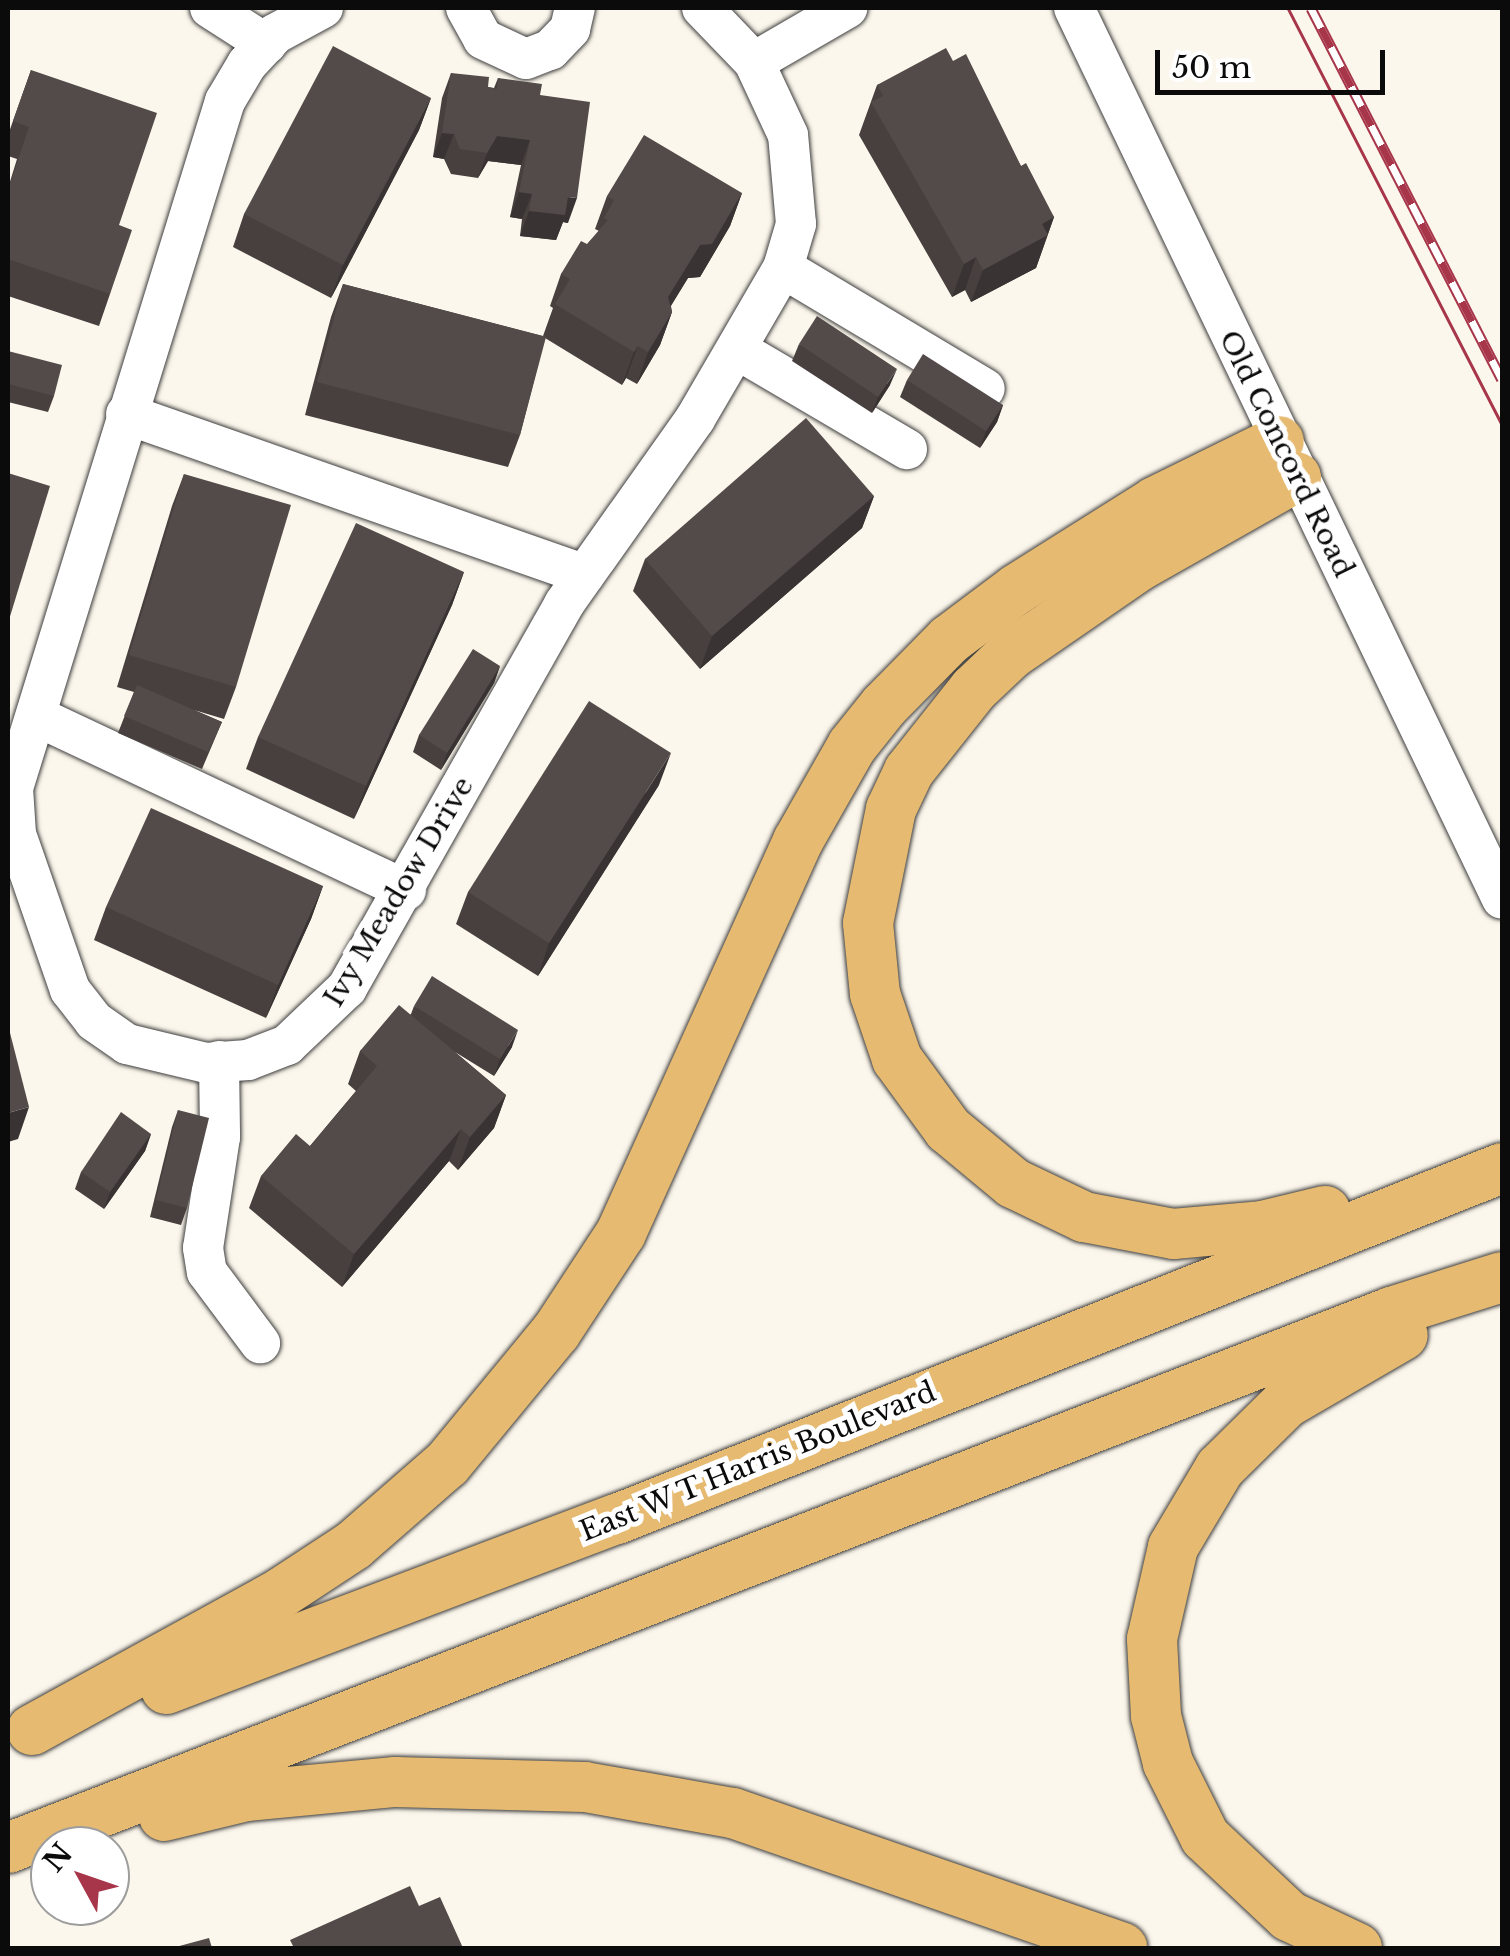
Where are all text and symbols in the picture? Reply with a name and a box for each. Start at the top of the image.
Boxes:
scale bar [1160,30,1390,92]
text: 50 m [1172,49,1251,86]
street label: Old Concord Road [1212,325,1360,583]
street label: Ivy Meadow Drive [317,770,481,1014]
street label: East W T Harris Boulevard [573,1374,943,1550]
north arrow [30,1826,130,1926]
text: N [36,1836,80,1879]

